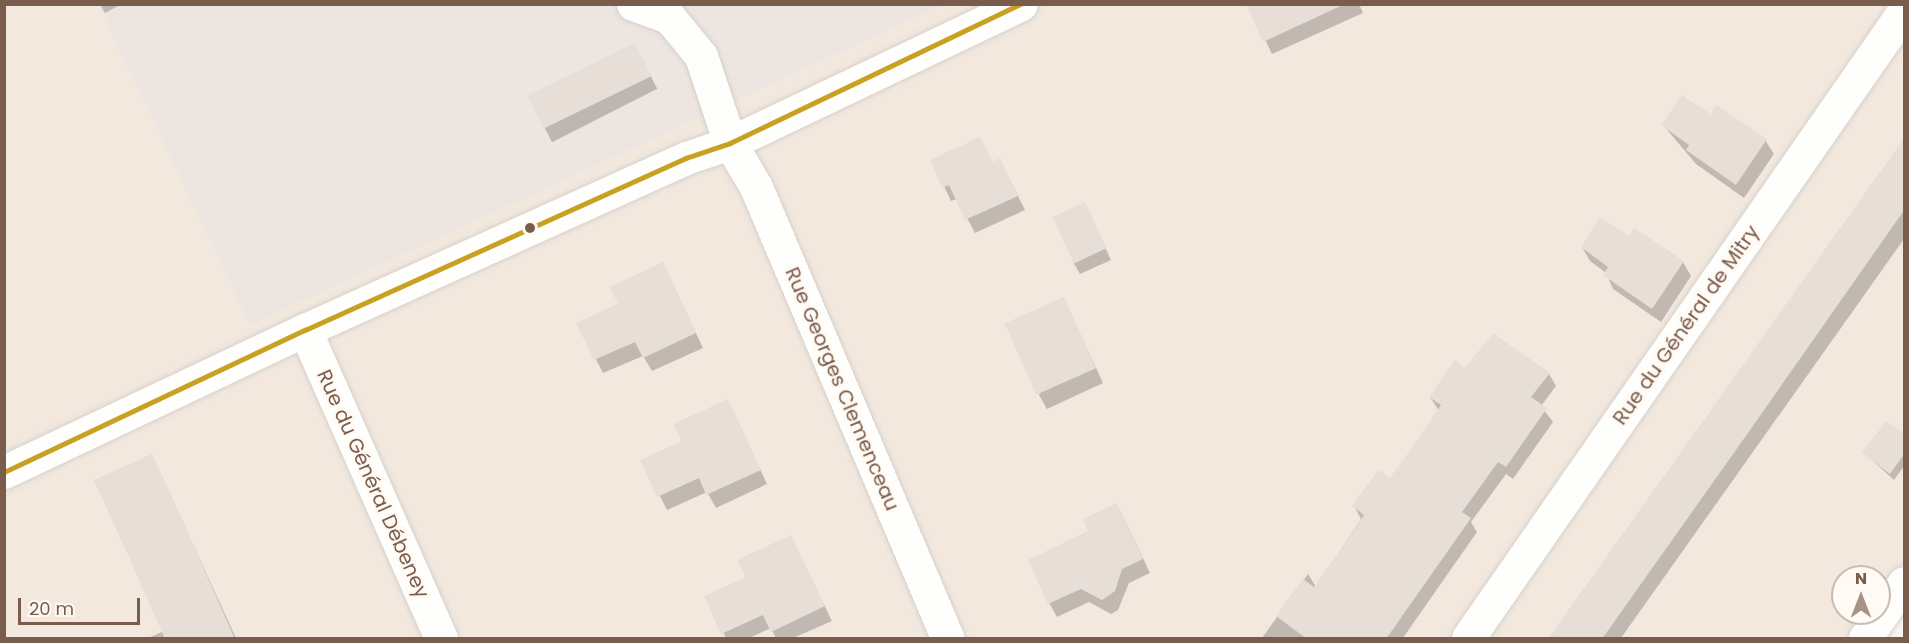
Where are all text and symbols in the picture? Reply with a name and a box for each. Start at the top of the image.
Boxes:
street label: Rue du Général de Mitry [1608,221,1764,429]
unlabelled marker [524,222,536,234]
street label: Rue Georges Clemenceau [780,264,904,514]
street label: Rue du Général Débeney [312,366,434,602]
north arrow [1831,565,1891,625]
text: N [1855,567,1867,590]
scale bar [21,586,142,624]
text: 20 m [29,596,74,621]

